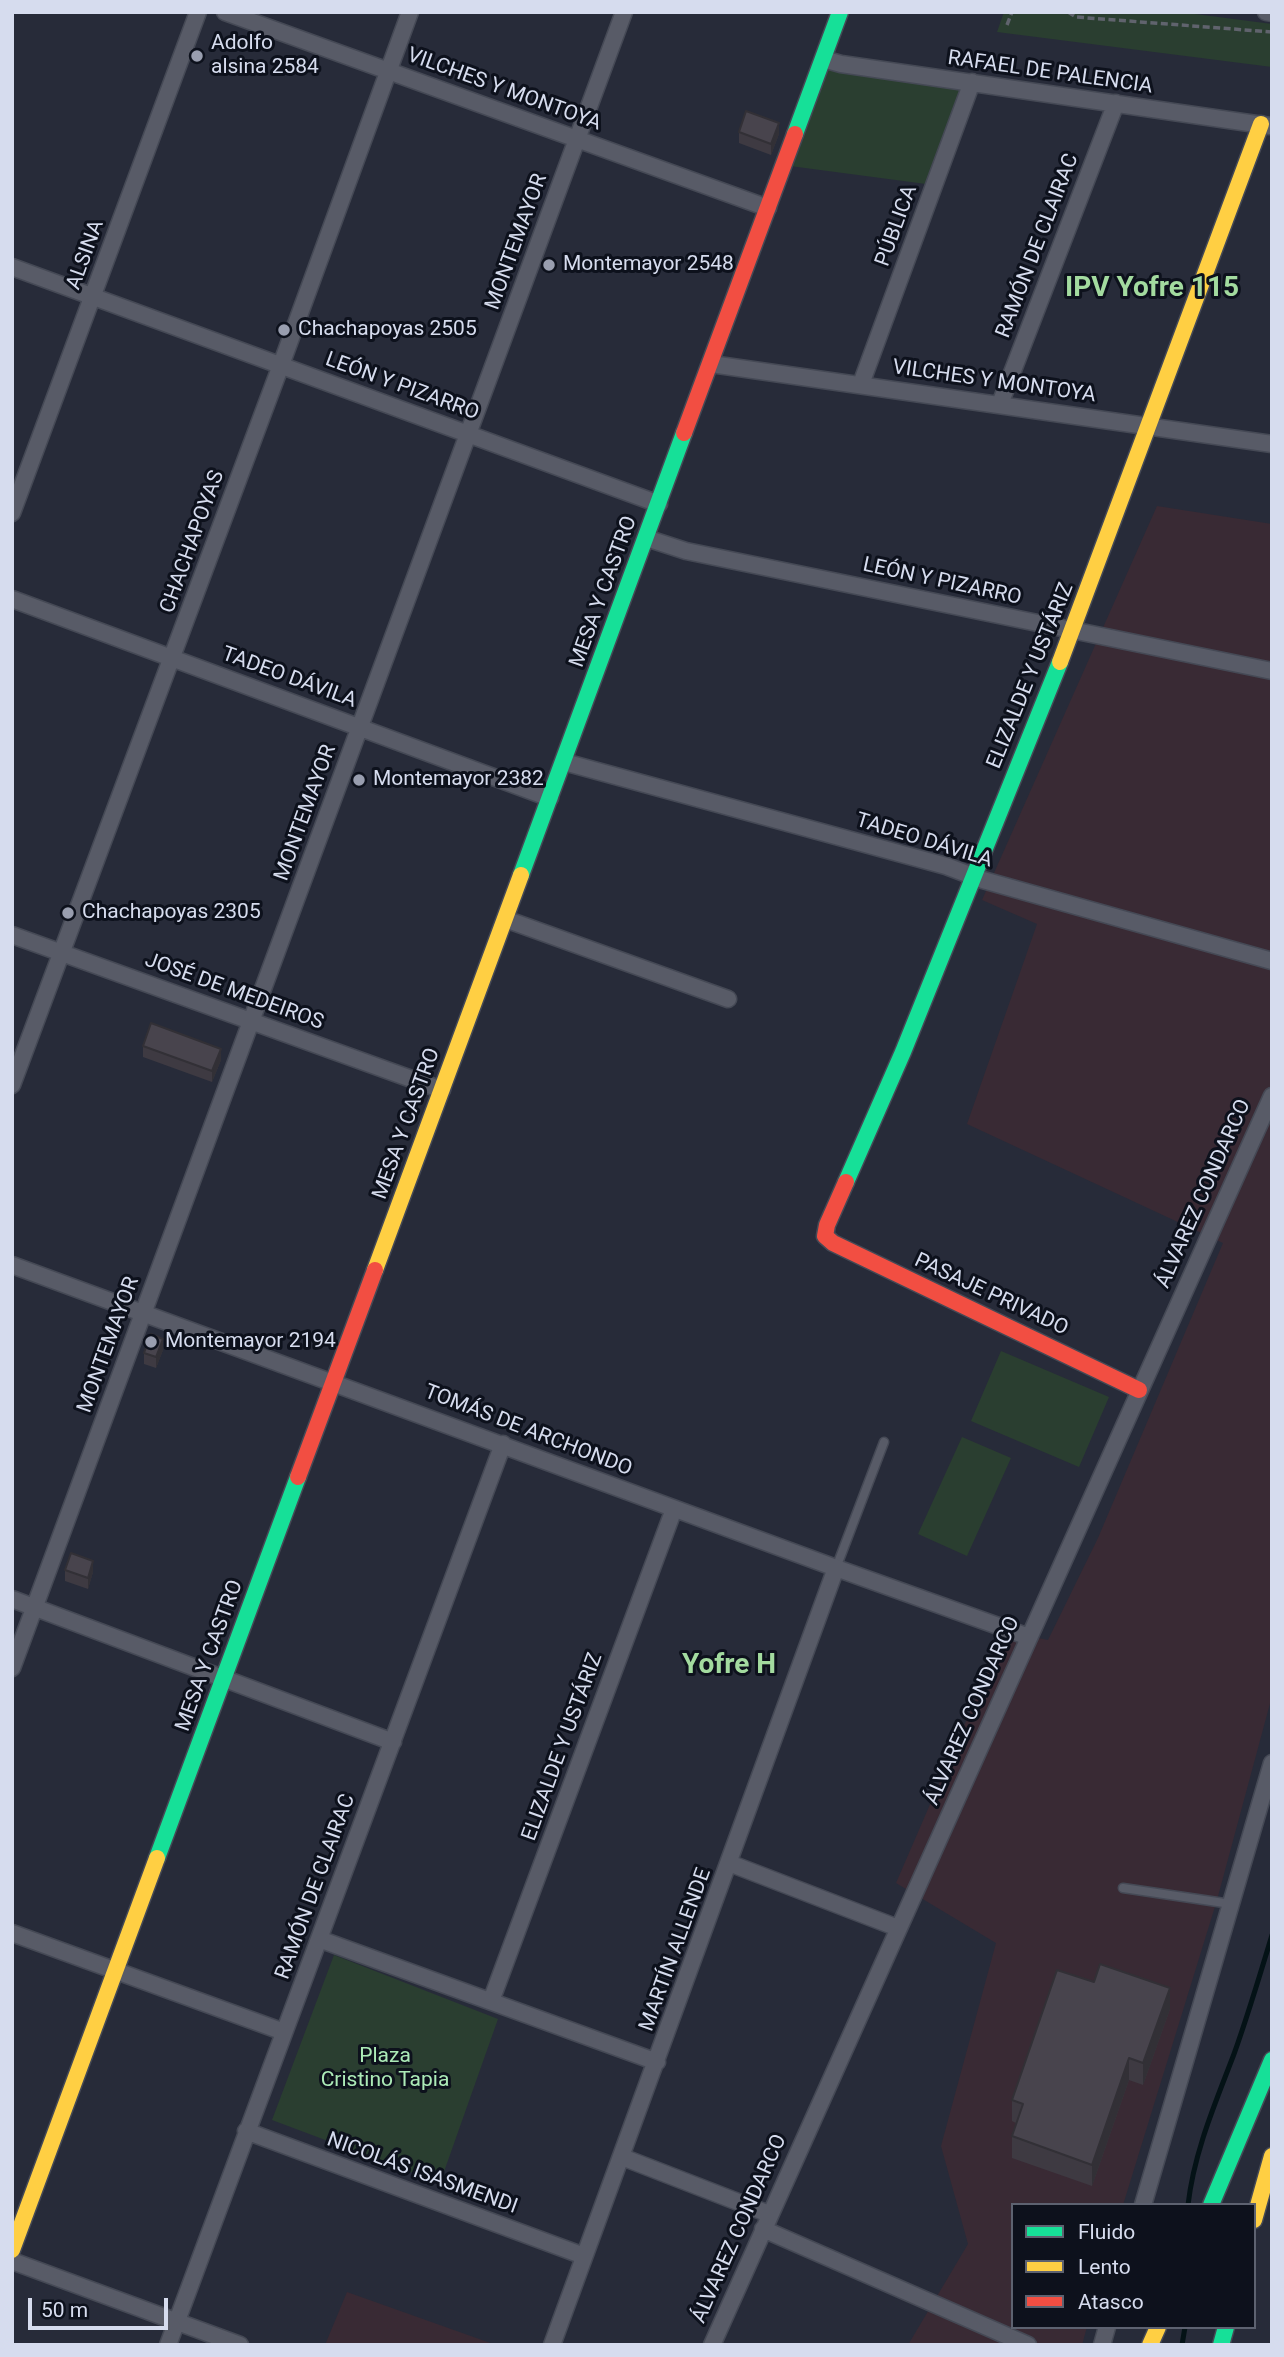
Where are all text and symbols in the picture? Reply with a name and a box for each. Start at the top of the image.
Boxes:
place label: Adolfo alsina 2584 [211,31,319,81]
street label: VILCHES Y MONTOYA [403,43,605,137]
street label: RAFAEL DE PALENCIA [946,46,1154,100]
marker: Adolfo alsina 2584 [189,48,205,64]
street label: RAMÓN DE CLAIRAC [991,150,1085,342]
street label: MONTEMAYOR [481,171,553,313]
street label: PÚBLICA [871,182,923,270]
street label: ALSINA [62,217,110,293]
place label: Montemayor 2548 [563,252,734,278]
marker: Montemayor 2548 [541,257,557,273]
district label: IPV Yofre 115 [1065,272,1239,306]
place label: Chachapoyas 2505 [298,317,477,343]
marker: Chachapoyas 2505 [276,322,292,338]
street label: LEÓN Y PIZARRO [322,348,482,426]
street label: VILCHES Y MONTOYA [891,355,1097,409]
street label: CHACHAPOYAS [156,467,230,617]
street label: MESA Y CASTRO [565,513,643,671]
street label: LEÓN Y PIZARRO [860,553,1024,611]
street label: ELIZALDE Y USTÁRIZ [982,579,1080,773]
street label: TADEO DÁVILA [218,642,360,714]
street label: MONTEMAYOR [270,742,342,884]
place label: Montemayor 2382 [373,767,544,793]
marker: Montemayor 2382 [351,772,367,788]
street label: TADEO DÁVILA [853,808,995,874]
place label: Chachapoyas 2305 [82,900,261,926]
marker: Chachapoyas 2305 [60,905,76,921]
street label: JOSÉ DE MEDEIROS [141,948,327,1036]
street label: MESA Y CASTRO [368,1045,446,1203]
street label: ÁLVAREZ CONDARCO [1151,1096,1257,1292]
street label: PASAJE PRIVADO [910,1248,1072,1342]
street label: MONTEMAYOR [73,1274,145,1416]
place label: Montemayor 2194 [165,1329,336,1355]
marker: Montemayor 2194 [143,1334,159,1350]
street label: TOMÁS DE ARCHONDO [421,1380,635,1482]
street label: MESA Y CASTRO [171,1577,249,1735]
street label: ÁLVAREZ CONDARCO [920,1613,1026,1809]
district label: Yofre H [682,1649,776,1683]
street label: ELIZALDE Y USTÁRIZ [517,1650,609,1844]
street label: RAMÓN DE CLAIRAC [271,1791,361,1983]
street label: MARTÍN ALLENDE [635,1865,717,2035]
park label: Plaza Cristino Tapia [321,2044,449,2094]
street label: NICOLÁS ISASMENDI [323,2128,521,2220]
street label: ÁLVAREZ CONDARCO [687,2131,793,2327]
legend [1011,2203,1256,2329]
text: Fluido [1078,2220,1135,2244]
text: Lento [1078,2255,1131,2279]
scale bar [32,2284,172,2328]
text: Atasco [1078,2290,1144,2314]
text: 50 m [41,2298,88,2322]

